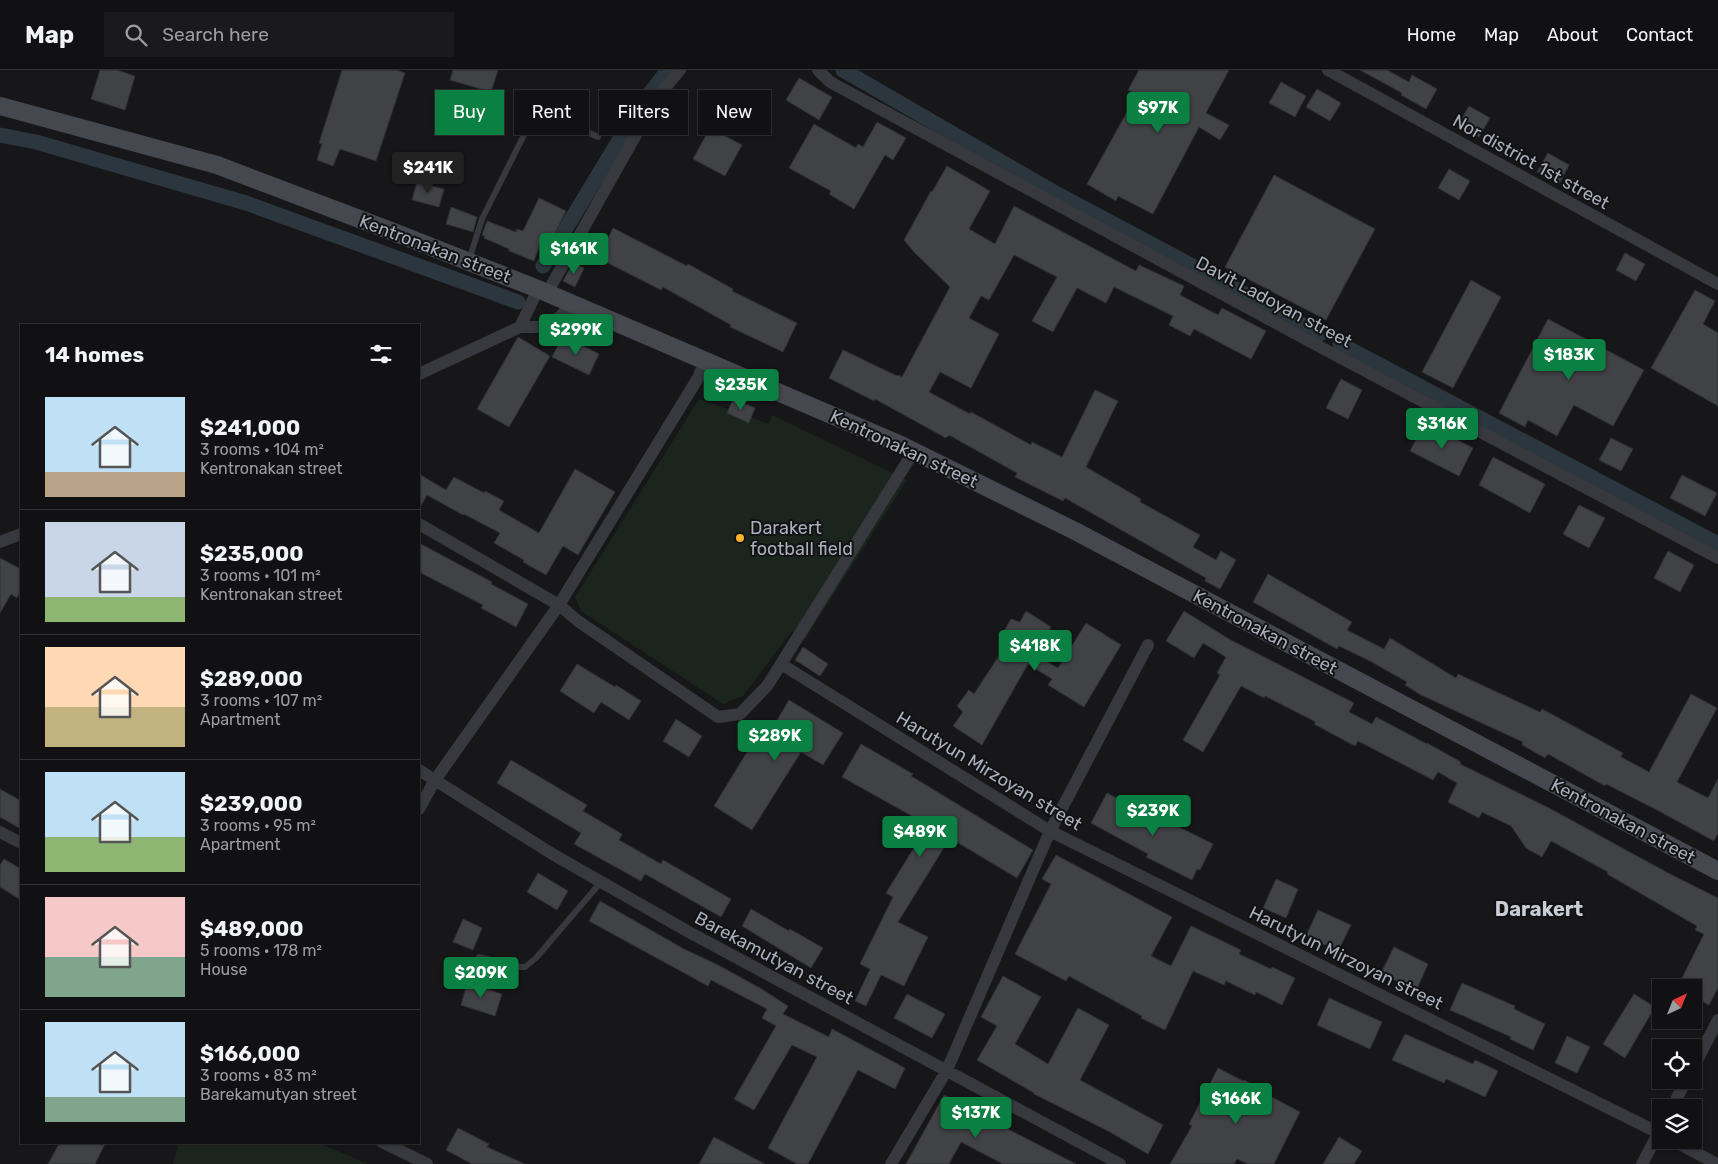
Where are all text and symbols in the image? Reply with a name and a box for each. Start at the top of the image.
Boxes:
search box [104,12,454,57]
text: Map [25,21,74,49]
icon: search [122,21,150,49]
text: Search here [162,23,269,46]
text: Home [1407,24,1456,46]
text: Map [1484,24,1519,46]
text: About [1547,24,1598,46]
text: Contact [1626,24,1693,46]
chip: Buy [435,90,504,135]
chip: Rent [514,90,589,135]
chip: Filters [599,90,688,135]
chip: New [698,90,771,135]
pin: $97K [1128,92,1188,134]
text: $97K [1138,98,1178,117]
street label: Nor district 1st street [1449,110,1613,214]
pin: $241K [393,152,463,194]
text: $241K [403,158,453,177]
street label: Kentronakan street [356,210,514,288]
pin: $161K [539,232,609,275]
text: $161K [550,239,598,258]
street label: Davit Ladoyan street [1192,252,1356,352]
pin: $299K [541,314,611,356]
text: $299K [550,320,602,339]
pin: $183K [1534,338,1604,381]
icon: filters [367,340,395,368]
text: 14 homes [45,342,144,367]
text: $183K [1544,345,1594,364]
pin: $235K [706,368,776,411]
text: $235K [715,375,767,394]
street label: Kentronakan street [827,405,981,493]
pin: $316K [1407,408,1477,450]
text: $316K [1417,414,1467,433]
text: $241,000 [200,415,300,440]
icon: home [85,417,145,477]
text: 3 rooms · 104 m² [200,440,324,459]
text: Kentronakan street [200,459,343,478]
place label: Darakert football field [750,517,853,560]
marker: Darakert football field [734,532,746,544]
text: $235,000 [200,541,304,566]
icon: home [85,542,145,602]
text: 3 rooms · 101 m² [200,566,321,585]
text: Kentronakan street [200,585,343,604]
street label: Kentronakan street [1189,585,1341,679]
pin: $418K [1000,630,1070,672]
text: $418K [1010,636,1060,655]
text: $289,000 [200,666,303,691]
icon: home [85,667,145,727]
text: 3 rooms · 107 m² [200,691,322,710]
street label: Harutyun Mirzoyan street [892,707,1086,835]
text: Apartment [200,710,280,729]
pin: $289K [740,720,810,762]
text: $289K [749,726,801,745]
street label: Kentronakan street [1547,774,1699,868]
text: $239,000 [200,791,302,816]
icon: home [85,792,145,852]
pin: $239K [1118,794,1188,837]
text: $239K [1127,801,1179,820]
text: 3 rooms · 95 m² [200,816,316,835]
pin: $489K [885,816,955,858]
text: $489K [893,822,947,841]
text: Apartment [200,835,280,854]
district label: Darakert [1495,897,1583,921]
street label: Harutyun Mirzoyan street [1245,901,1447,1015]
street label: Barekamutyan street [691,907,857,1009]
text: $489,000 [200,916,304,941]
icon: home [85,917,145,977]
text: 5 rooms · 178 m² [200,941,322,960]
pin: $209K [446,956,516,999]
text: House [200,960,247,979]
text: $209K [455,963,507,982]
north arrow [1652,979,1702,1029]
map controls [1652,979,1702,1149]
button: locate [1652,1039,1702,1089]
text: $166,000 [200,1041,300,1066]
icon: home [85,1042,145,1102]
text: 3 rooms · 83 m² [200,1066,317,1085]
pin: $166K [1201,1082,1271,1125]
text: Barekamutyan street [200,1085,357,1104]
text: $166K [1211,1089,1261,1108]
pin: $137K [941,1096,1011,1139]
button: layers [1652,1099,1702,1149]
text: $137K [952,1103,1000,1122]

